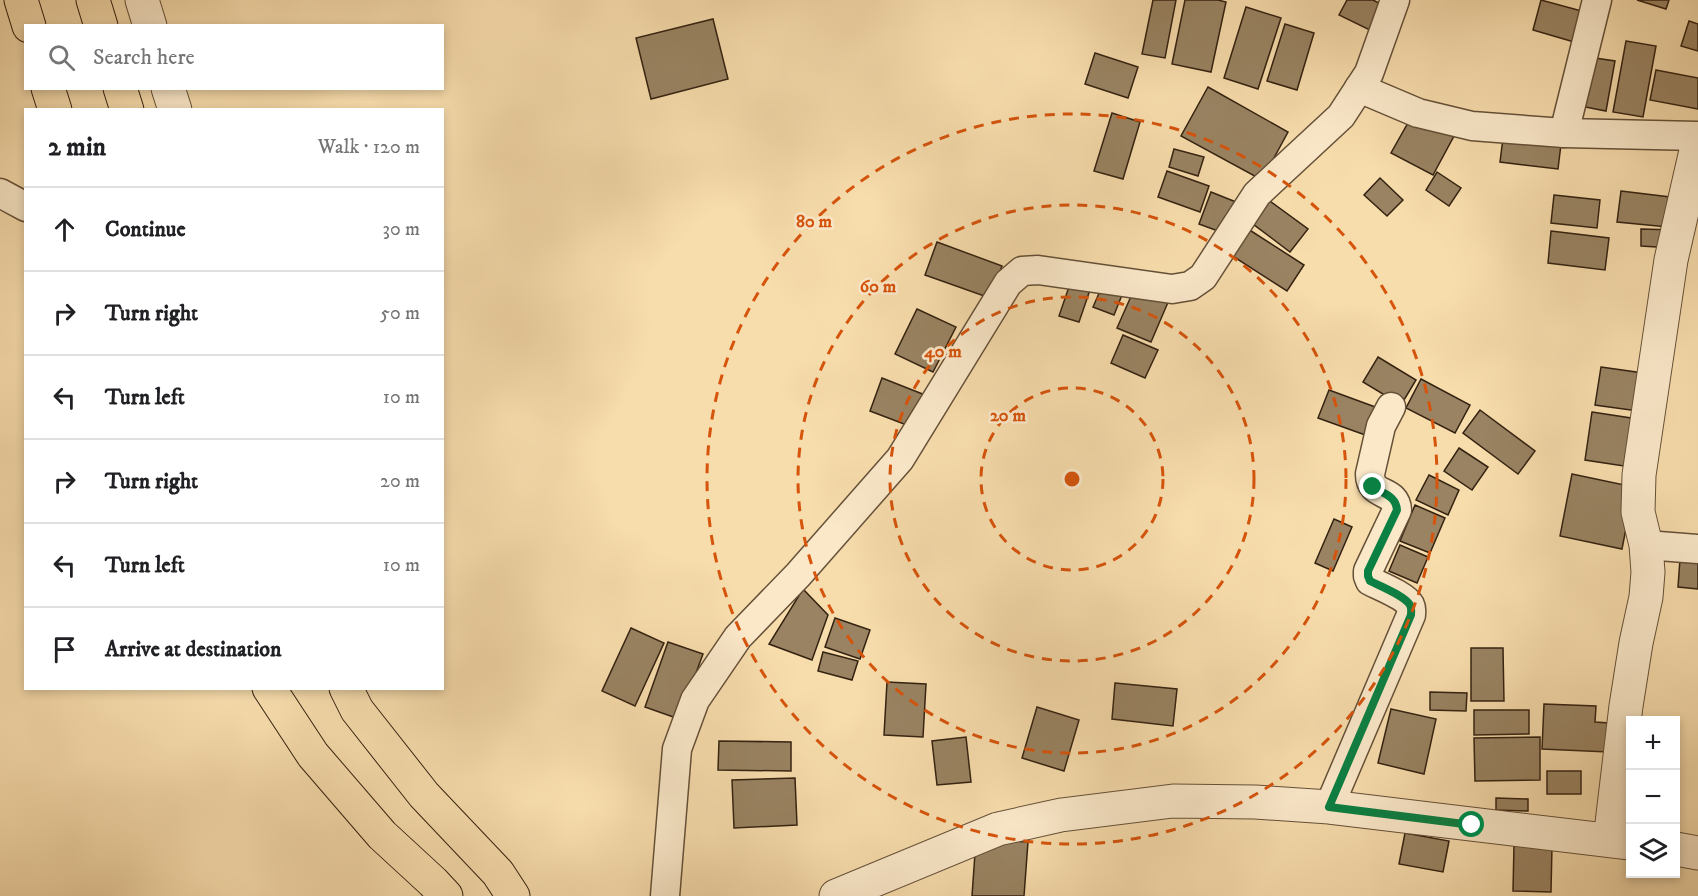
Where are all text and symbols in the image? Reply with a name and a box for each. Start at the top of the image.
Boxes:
search box [24,24,444,90]
icon: search [45,41,78,74]
text: Search here [93,44,195,71]
text: 2 min [48,131,106,164]
text: Walk · 120 m [318,135,420,160]
text: 80 m [796,211,833,233]
icon: ahead [48,213,81,246]
text: Continue [105,216,186,243]
text: 30 m [382,217,420,242]
text: 60 m [860,276,897,298]
icon: right [48,297,81,330]
text: Turn right [105,300,198,327]
text: 50 m [380,301,420,326]
text: 40 m [923,341,962,363]
icon: left [48,381,81,414]
text: Turn left [105,384,185,411]
text: 10 m [383,385,420,410]
text: 20 m [990,405,1026,427]
icon: right [48,465,81,498]
text: Turn right [105,468,198,495]
text: 20 m [380,469,420,494]
centre of rings [1062,469,1082,489]
route end [1359,473,1385,499]
icon: left [48,549,81,582]
text: Turn left [105,552,185,579]
text: 10 m [383,553,420,578]
icon: arrive [48,633,81,666]
text: Arrive at destination [105,636,282,663]
map controls [1626,716,1680,878]
button: + [1626,716,1680,770]
button: − [1626,770,1680,824]
route start [1458,811,1484,837]
button: layers [1626,824,1680,878]

